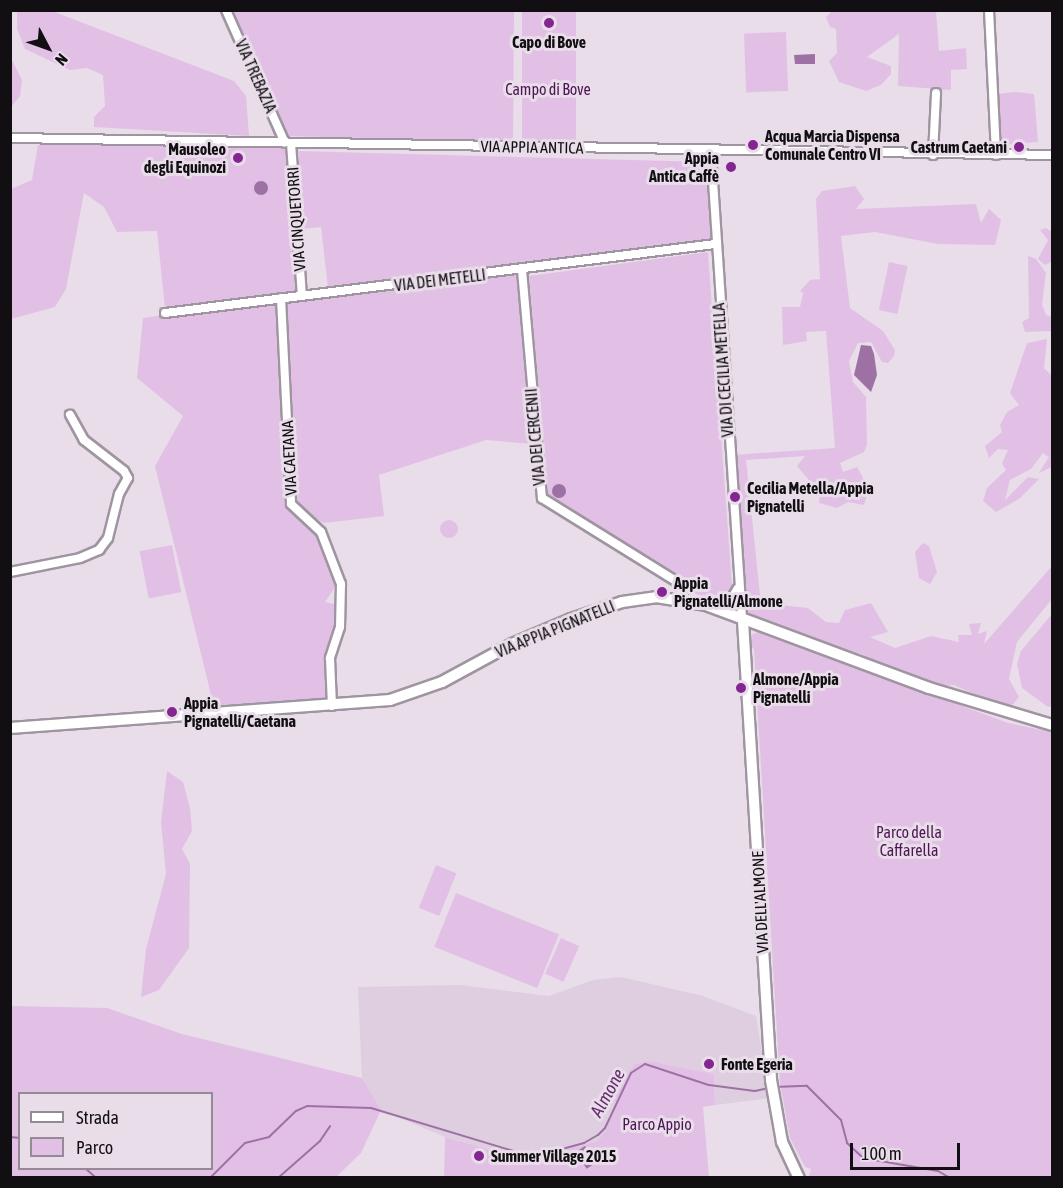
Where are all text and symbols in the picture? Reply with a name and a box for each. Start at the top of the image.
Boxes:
marker: Capo di Bove [542,16,556,30]
north arrow [18,18,78,78]
place label: Capo di Bove [512,32,586,52]
street label: VIA TREBAZIA [231,36,281,116]
text: N [52,50,71,69]
park label: Campo di Bove [505,79,591,99]
place label: Acqua Marcia Dispensa Comunale Centro VI [765,126,900,164]
street label: VIA APPIA ANTICA [480,137,584,157]
place label: Castrum Caetani [911,137,1007,157]
marker: Acqua Marcia Dispensa Comunale Centro VI [746,138,760,152]
place label: Mausoleo degli Equinozi [144,139,226,177]
marker: Castrum Caetani [1012,140,1026,154]
place label: Appia Antica Caffè [649,148,719,186]
marker: Mausoleo degli Equinozi [231,151,245,165]
marker: Appia Antica Caffè [724,160,738,174]
street label: VIA CINQUETORRI [283,166,309,272]
street label: VIA DEI METELLI [393,265,487,295]
street label: VIA DI CECILIA METELLA [709,302,737,438]
street label: VIA DEI CERCENII [521,388,549,486]
street label: VIA CAETANA [277,420,301,496]
place label: Cecilia Metella/Appia Pignatelli [747,478,874,516]
marker: Cecilia Metella/Appia Pignatelli [728,490,742,504]
place label: Appia Pignatelli/Almone [674,573,783,611]
marker: Appia Pignatelli/Almone [655,585,669,599]
street label: VIA APPIA PIGNATELLI [493,596,617,662]
place label: Almone/Appia Pignatelli [753,669,839,707]
marker: Almone/Appia Pignatelli [734,681,748,695]
place label: Appia Pignatelli/Caetana [184,693,296,731]
marker: Appia Pignatelli/Caetana [165,705,179,719]
park label: Parco della Caffarella [876,822,942,860]
street label: VIA DELL'ALMONE [748,850,772,954]
place label: Fonte Egeria [721,1054,793,1074]
marker: Fonte Egeria [702,1057,716,1071]
water label: Almone [586,1065,630,1121]
legend [18,1092,213,1170]
text: Strada [76,1107,119,1128]
park label: Parco Appio [622,1114,692,1134]
scale bar [853,1131,962,1169]
text: Parco [76,1137,113,1158]
text: 100 m [861,1143,902,1164]
place label: Summer Village 2015 [491,1146,616,1166]
marker: Summer Village 2015 [472,1149,486,1163]

